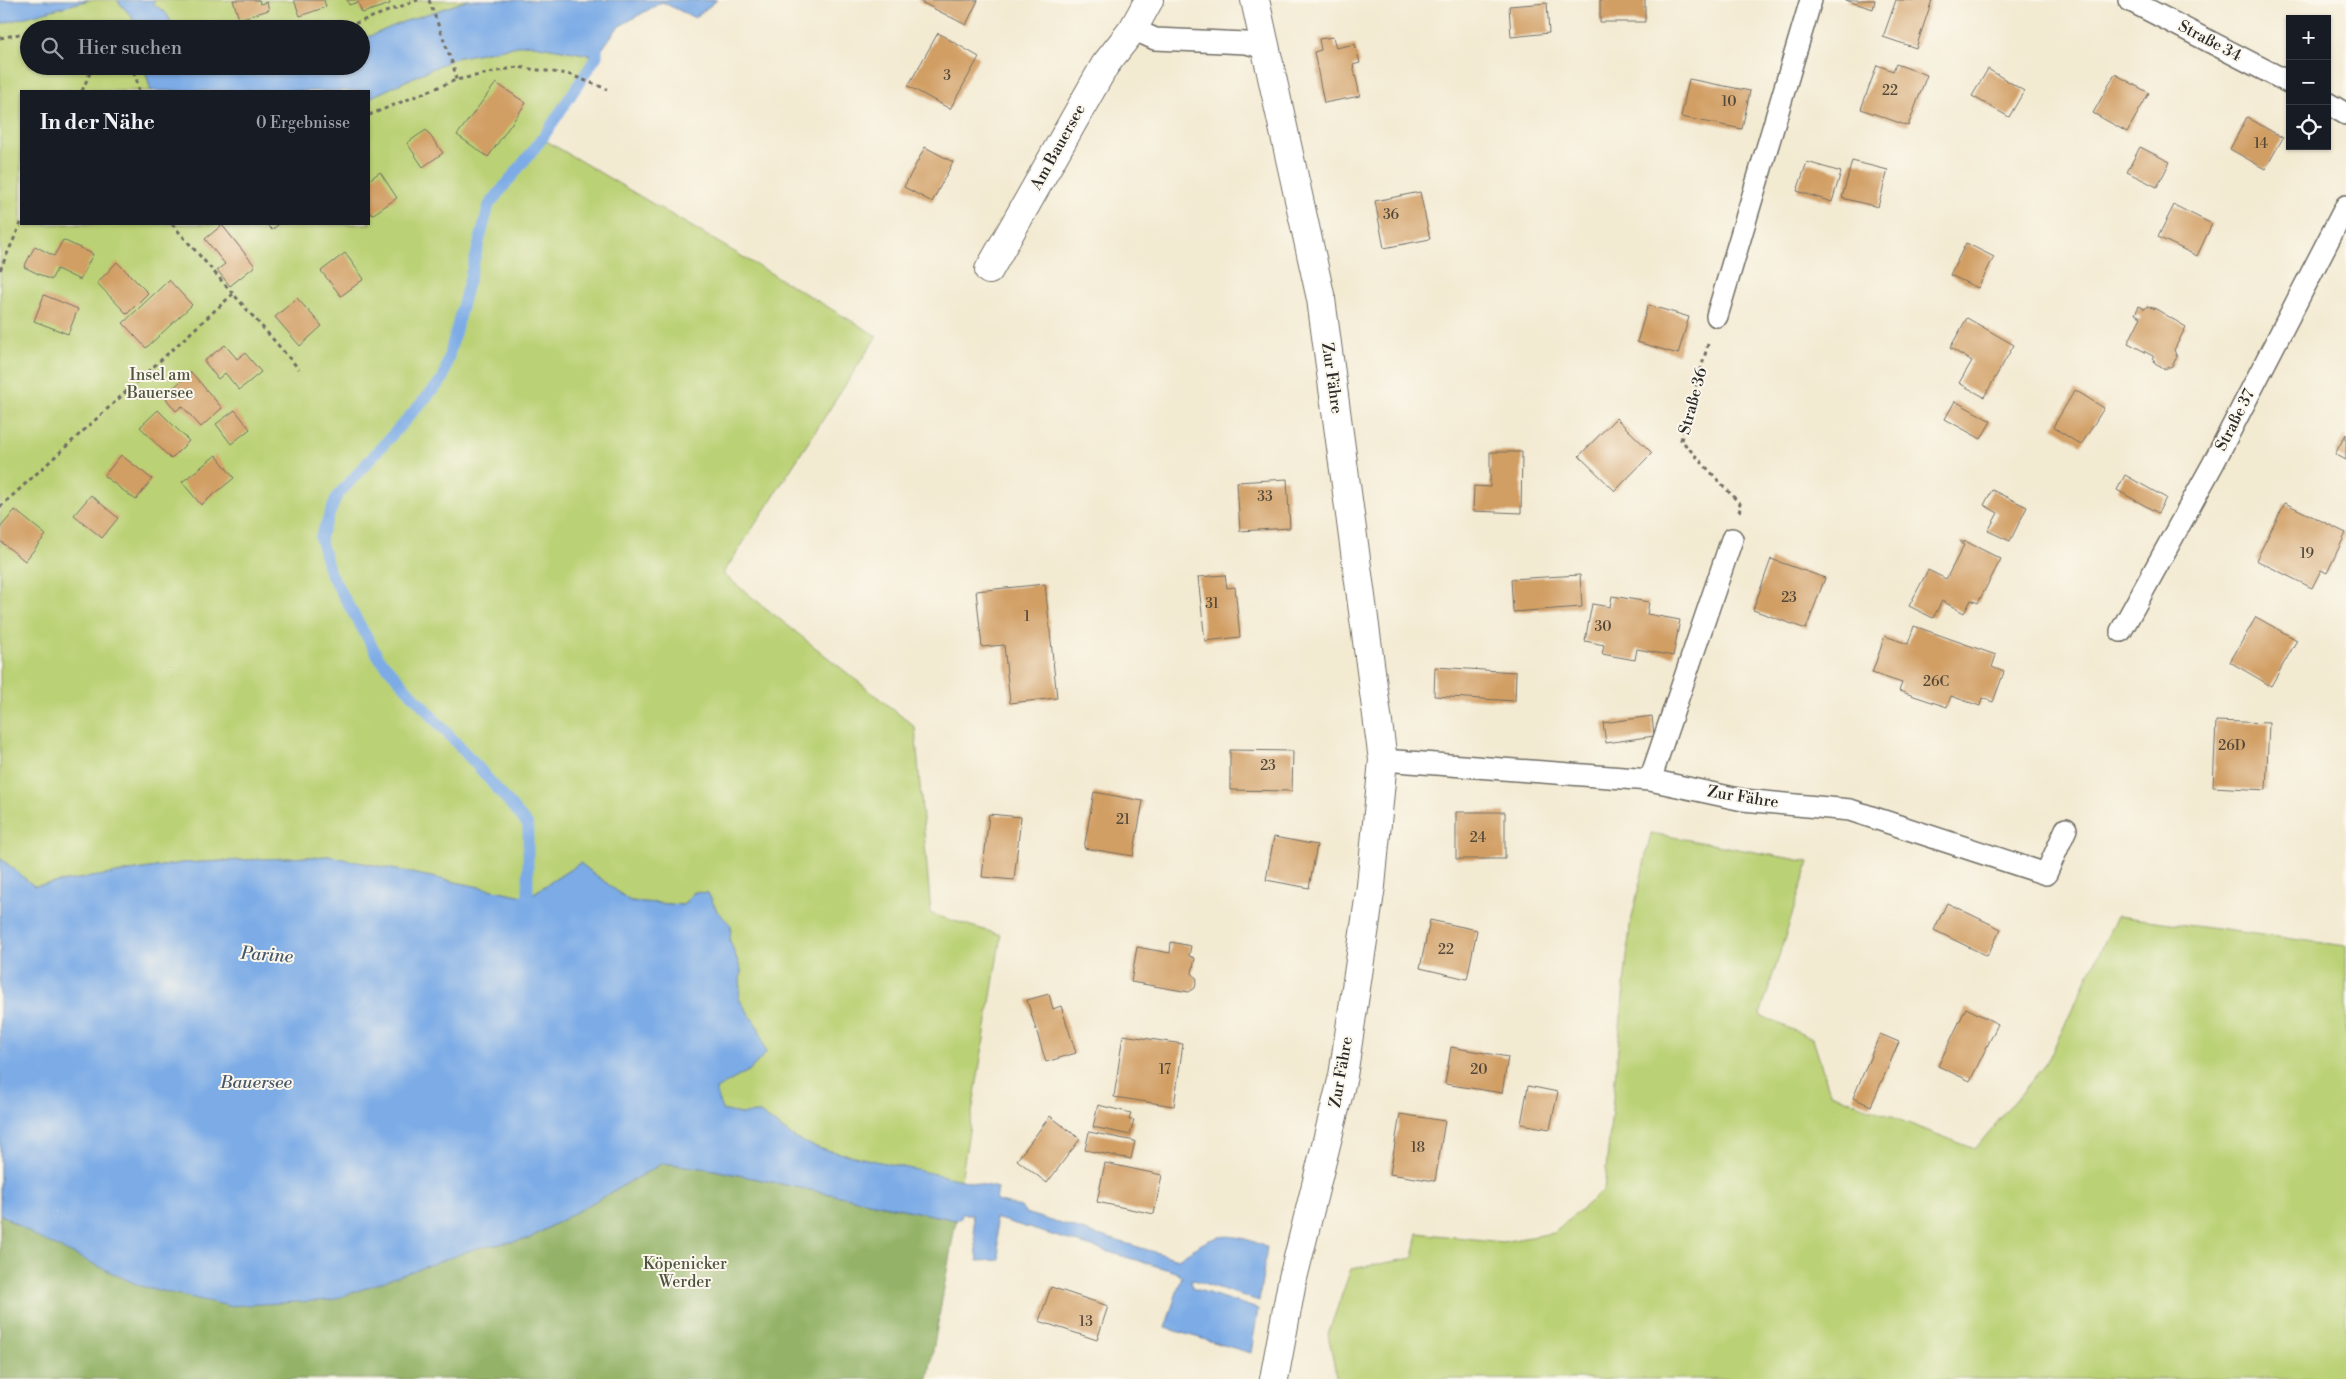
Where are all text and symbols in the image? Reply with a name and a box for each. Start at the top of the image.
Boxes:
map controls [2286,15,2331,150]
button: + [2286,15,2331,60]
street label: Straße 34 [2175,16,2245,66]
search box [20,20,370,75]
icon: search [38,34,66,62]
text: Hier suchen [78,36,182,60]
button: − [2286,60,2331,105]
house number: 3 [943,67,951,85]
house number: 22 [1882,82,1898,100]
house number: 10 [1722,93,1736,111]
street label: Am Bauersee [1026,101,1090,194]
button: locate [2286,105,2331,150]
text: In der Nähe [40,110,155,136]
text: 0 Ergebnisse [256,113,350,133]
house number: 14 [2254,135,2268,153]
house number: 36 [1383,206,1400,224]
street label: Zur Fähre [1317,341,1347,415]
park label: Insel am Bauersee [126,365,193,403]
street label: Straße 36 [1674,365,1712,437]
street label: Straße 37 [2211,386,2259,454]
house number: 33 [1257,488,1273,506]
house number: 19 [2300,545,2314,563]
house number: 23 [1781,589,1797,607]
house number: 31 [1205,595,1219,613]
house number: 1 [1024,608,1030,626]
house number: 30 [1594,618,1612,636]
house number: 26C [1923,673,1949,691]
house number: 26D [2218,737,2246,755]
house number: 23 [1260,757,1276,775]
street label: Zur Fähre [1706,782,1780,812]
house number: 21 [1116,811,1130,829]
house number: 24 [1470,829,1486,847]
house number: 22 [1438,941,1454,959]
water label: Parine [239,942,294,968]
street label: Zur Fähre [1325,1035,1357,1109]
house number: 17 [1159,1061,1171,1079]
house number: 20 [1470,1061,1488,1079]
water label: Bauersee [219,1071,292,1094]
house number: 18 [1411,1139,1425,1157]
park label: Köpenicker Werder [643,1254,727,1292]
house number: 13 [1079,1313,1093,1331]

